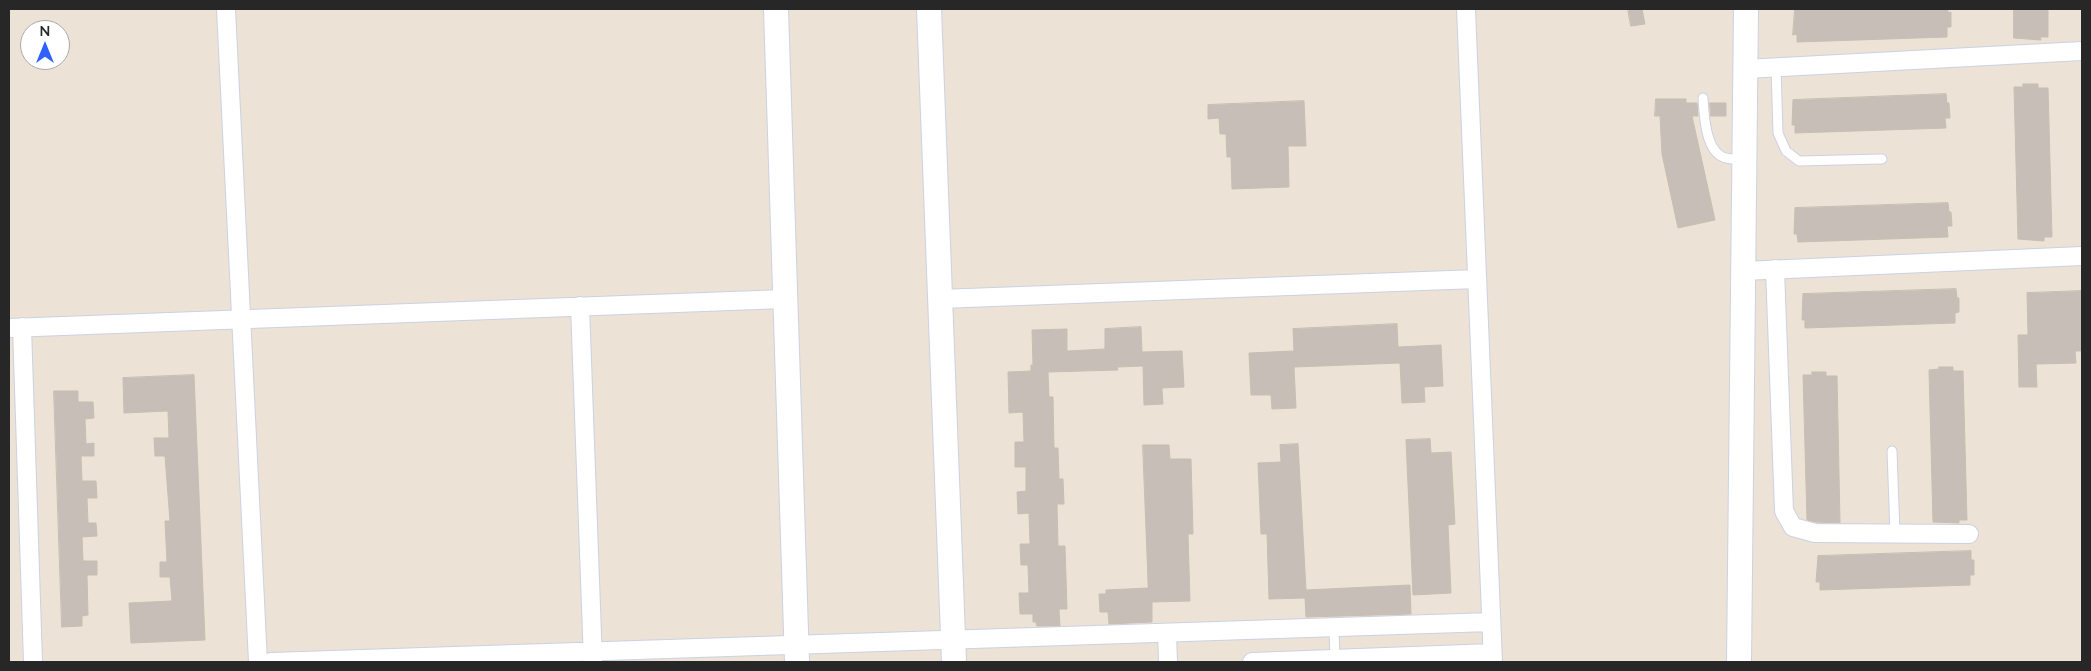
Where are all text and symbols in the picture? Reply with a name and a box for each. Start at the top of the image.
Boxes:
north arrow [20,20,70,70]
text: N [40,22,50,39]

